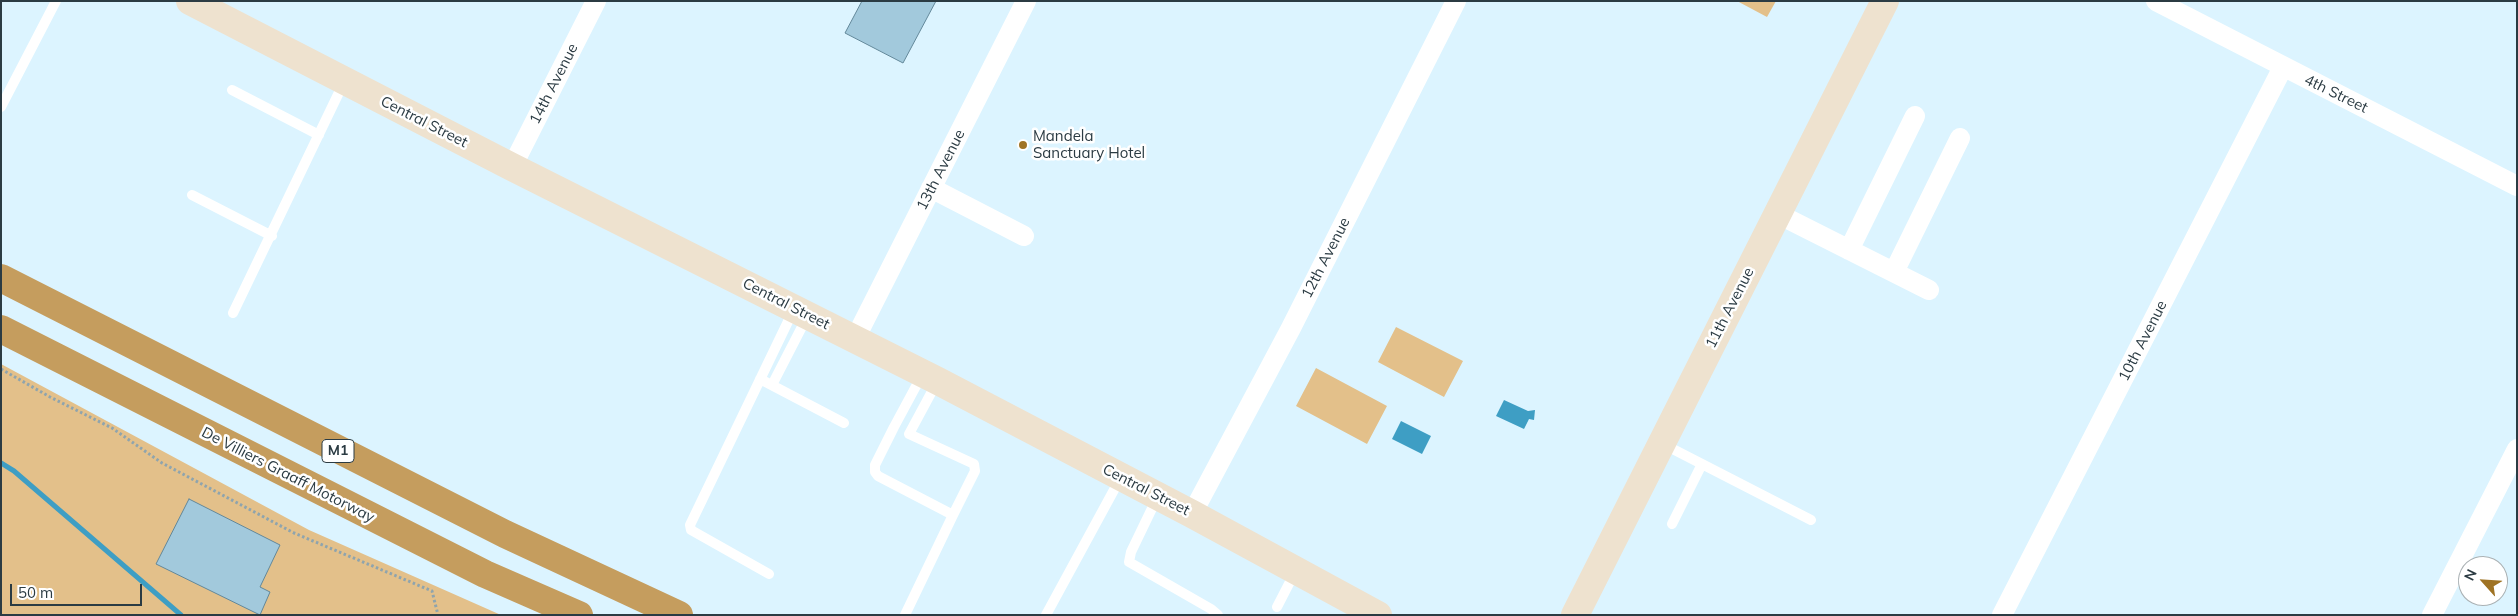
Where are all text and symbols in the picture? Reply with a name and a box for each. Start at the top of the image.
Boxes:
street label: 14th Avenue [526,41,582,127]
street label: 4th Street [2301,71,2371,117]
street label: Central Street [377,92,471,152]
street label: 13th Avenue [913,127,969,213]
place label: Mandela Sanctuary Hotel [1033,127,1145,162]
marker: Mandela Sanctuary Hotel [1017,139,1029,151]
street label: 12th Avenue [1298,215,1354,301]
street label: 11th Avenue [1702,265,1758,351]
street label: Central Street [739,274,833,334]
street label: 10th Avenue [2115,298,2171,384]
street label: De Villiers Graaff Motorway [198,423,378,527]
road number: M1 [322,440,354,462]
street label: Central Street [1099,460,1193,520]
north arrow [2458,556,2508,606]
text: N [2460,566,2481,584]
scale bar [12,574,145,606]
text: 50 m [18,583,53,602]

